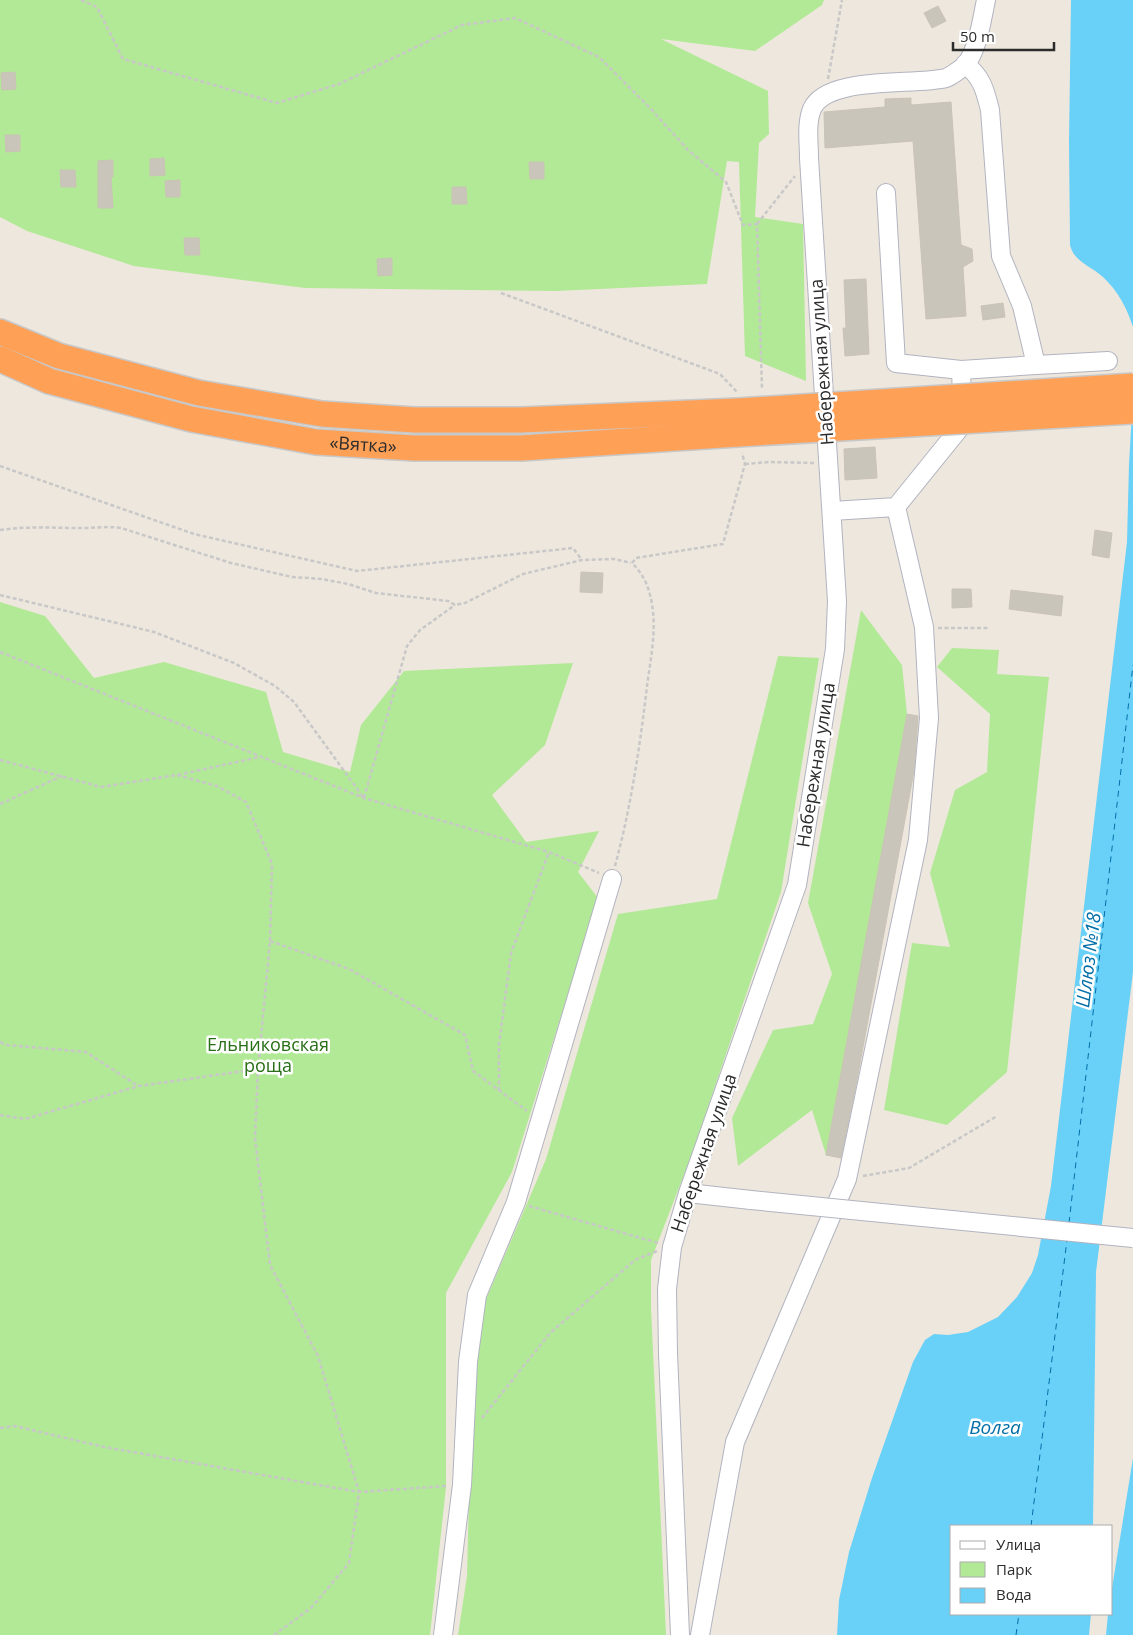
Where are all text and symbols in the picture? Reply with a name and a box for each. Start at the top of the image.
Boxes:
scale bar [953,20,1054,52]
text: 50 m [960,26,995,46]
street label: Набережная улица [803,278,839,446]
street label: «Вятка» [329,430,398,458]
street label: Набережная улица [790,681,840,849]
water label: Шлюз №18 [1069,910,1107,1009]
park label: Ельниковская роща [207,1032,329,1077]
street label: Набережная улица [665,1070,742,1235]
water label: Волга [969,1414,1021,1440]
legend [950,1525,1113,1615]
text: Улица [996,1534,1041,1554]
text: Парк [996,1559,1032,1579]
text: Вода [996,1584,1032,1604]

